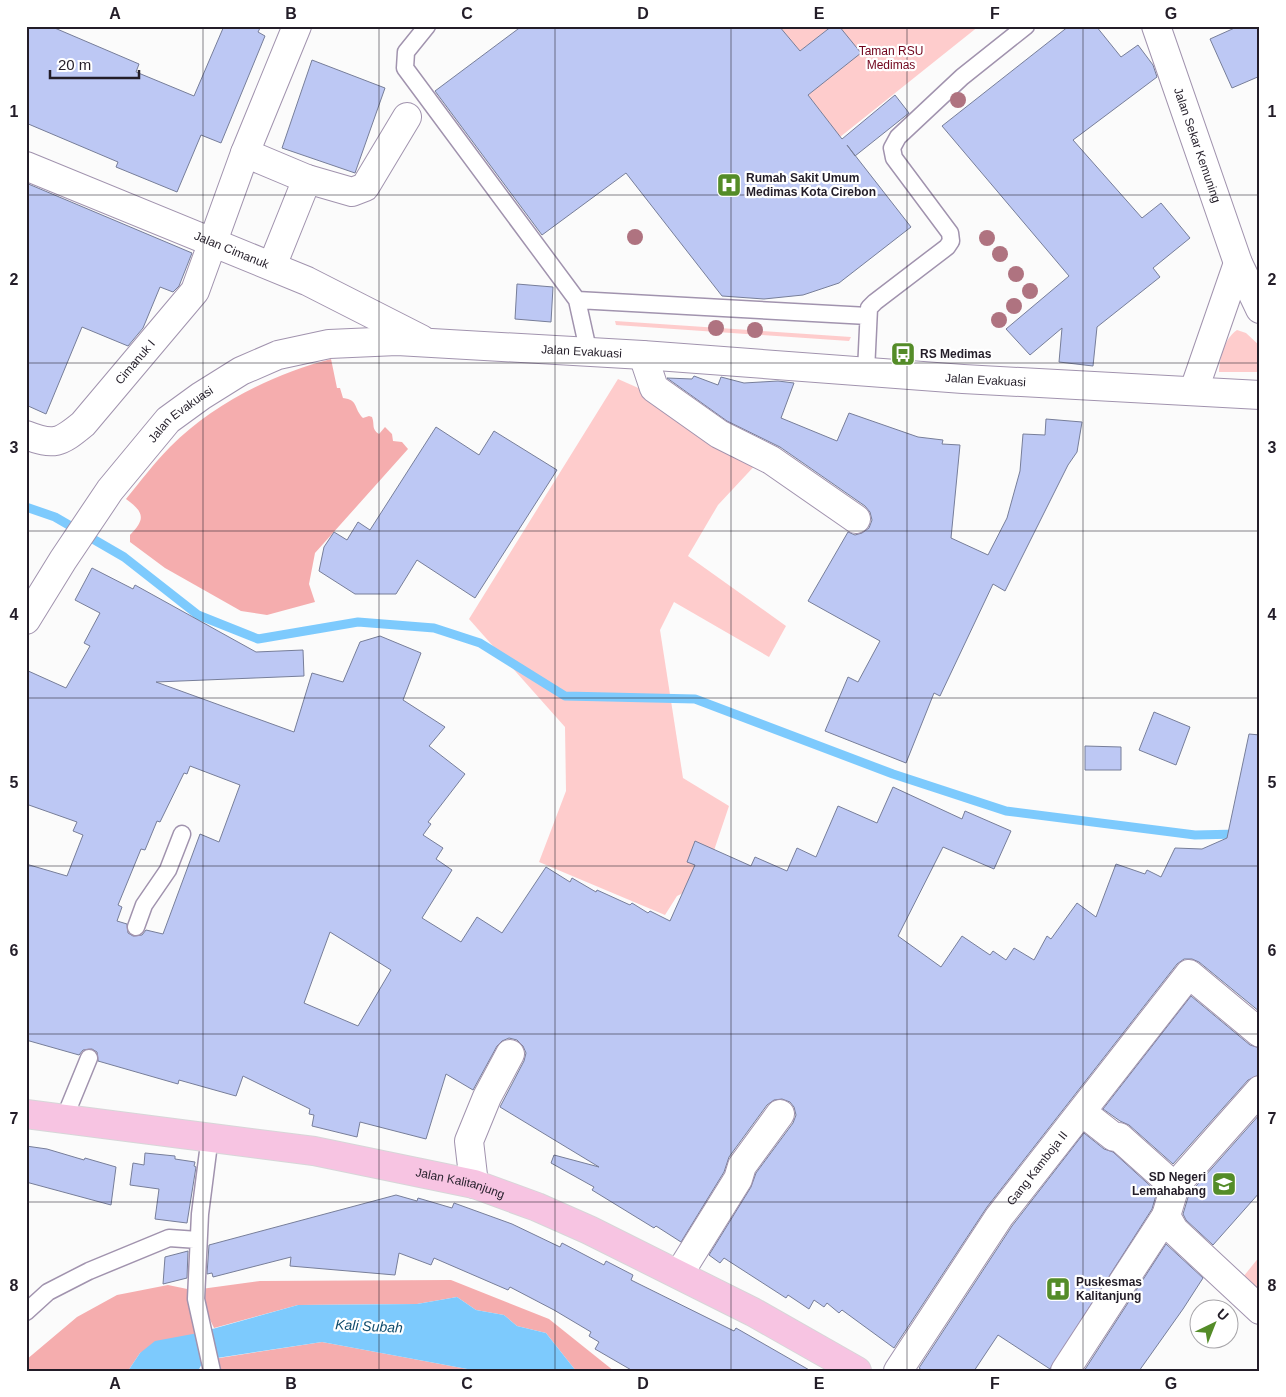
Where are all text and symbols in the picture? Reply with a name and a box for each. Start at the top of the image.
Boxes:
text: A [109,5,121,22]
text: B [285,5,297,22]
text: C [461,5,473,22]
text: D [637,5,649,22]
text: E [814,5,825,22]
text: F [990,5,1000,22]
text: G [1165,5,1177,22]
park label: Taman RSU Medimas [859,44,923,72]
scale bar [50,48,139,80]
text: 20 m [58,56,91,73]
street label: Jalan Sekar Kemuning [1171,86,1224,205]
text: 1 [10,103,19,120]
text: 1 [1268,103,1277,120]
place label: Rumah Sakit Umum Medimas Kota Cirebon [746,171,876,199]
hospital icon: Rumah Sakit Umum Medimas Kota Cirebon [716,172,742,198]
street label: Jalan Cimanuk [192,229,272,272]
text: 2 [10,271,19,288]
text: 2 [1268,271,1277,288]
street label: Cimanuk I [112,337,158,387]
bus stop icon: RS Medimas [890,341,916,367]
street label: Jalan Evakuasi [541,342,622,361]
place label: RS Medimas [920,347,992,361]
street label: Jalan Evakuasi [945,371,1026,389]
street label: Jalan Evakuasi [145,383,216,445]
text: 3 [10,439,19,456]
text: 3 [1268,439,1277,456]
text: 4 [10,606,19,623]
text: 4 [1268,606,1277,623]
text: 5 [10,774,19,791]
text: 5 [1268,774,1277,791]
text: 6 [10,942,19,959]
text: 6 [1268,942,1277,959]
text: 7 [10,1110,19,1127]
text: 7 [1268,1110,1277,1127]
street label: Gang Kamboja II [1004,1128,1070,1208]
street label: Jalan Kalitanjung [414,1165,507,1202]
place label: SD Negeri Lemahabang [1132,1170,1206,1198]
school or university icon: SD Negeri Lemahabang [1211,1171,1237,1197]
place label: Puskesmas Kalitanjung [1076,1275,1142,1303]
hospital icon: Puskesmas Kalitanjung [1045,1276,1071,1302]
text: 8 [10,1277,19,1294]
text: 8 [1268,1277,1277,1294]
north arrow [1188,1300,1238,1350]
text: U [1214,1305,1232,1324]
water label: Kali Subah [335,1316,403,1336]
text: A [109,1375,121,1392]
text: B [285,1375,297,1392]
text: C [461,1375,473,1392]
text: D [637,1375,649,1392]
text: E [814,1375,825,1392]
text: F [990,1375,1000,1392]
text: G [1165,1375,1177,1392]

